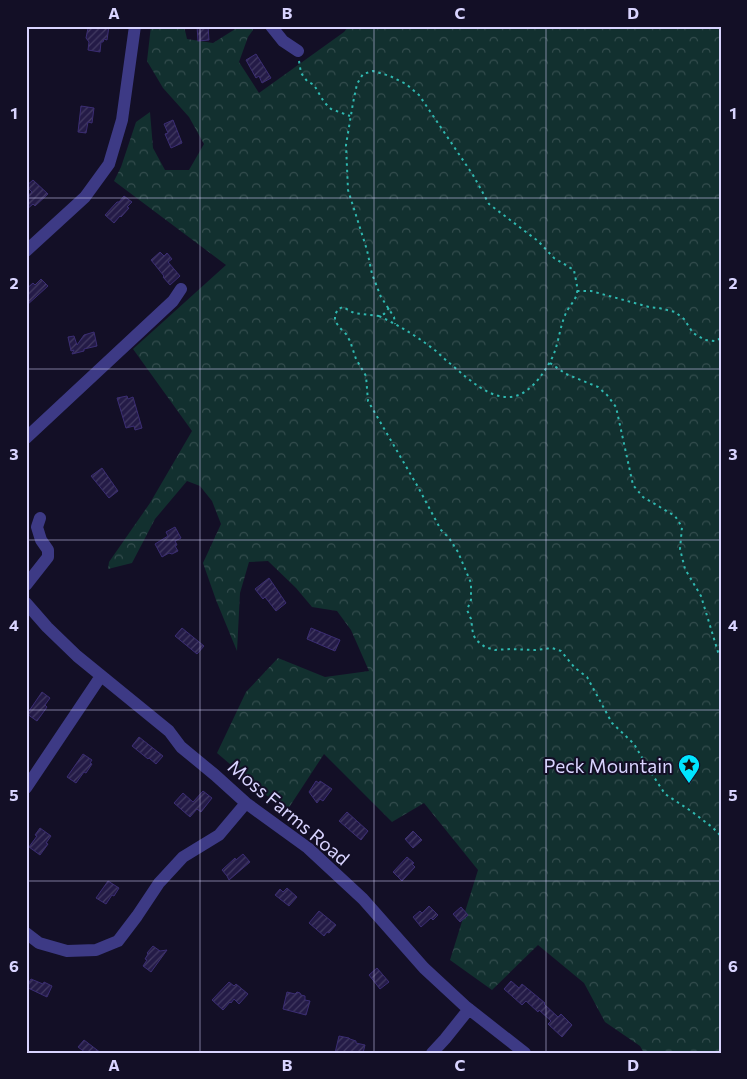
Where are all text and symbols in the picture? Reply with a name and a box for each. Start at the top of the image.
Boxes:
text: A [108,3,120,22]
text: B [282,3,293,22]
text: C [455,3,466,22]
text: D [627,3,639,22]
text: 1 [10,103,18,122]
text: 1 [729,103,737,122]
text: 2 [9,273,19,292]
text: 2 [728,273,738,292]
text: 3 [9,444,19,463]
text: 3 [728,444,738,463]
text: 4 [9,615,19,634]
text: 4 [728,615,738,634]
place icon: Peck Mountain [677,753,701,784]
place label: Peck Mountain [544,754,673,777]
street label: Moss Farms Road [224,755,354,869]
text: 5 [9,785,19,804]
text: 5 [728,785,738,804]
text: 6 [9,956,19,975]
text: 6 [728,956,738,975]
text: A [108,1055,120,1074]
text: B [282,1055,293,1074]
text: C [455,1055,466,1074]
text: D [627,1055,639,1074]

